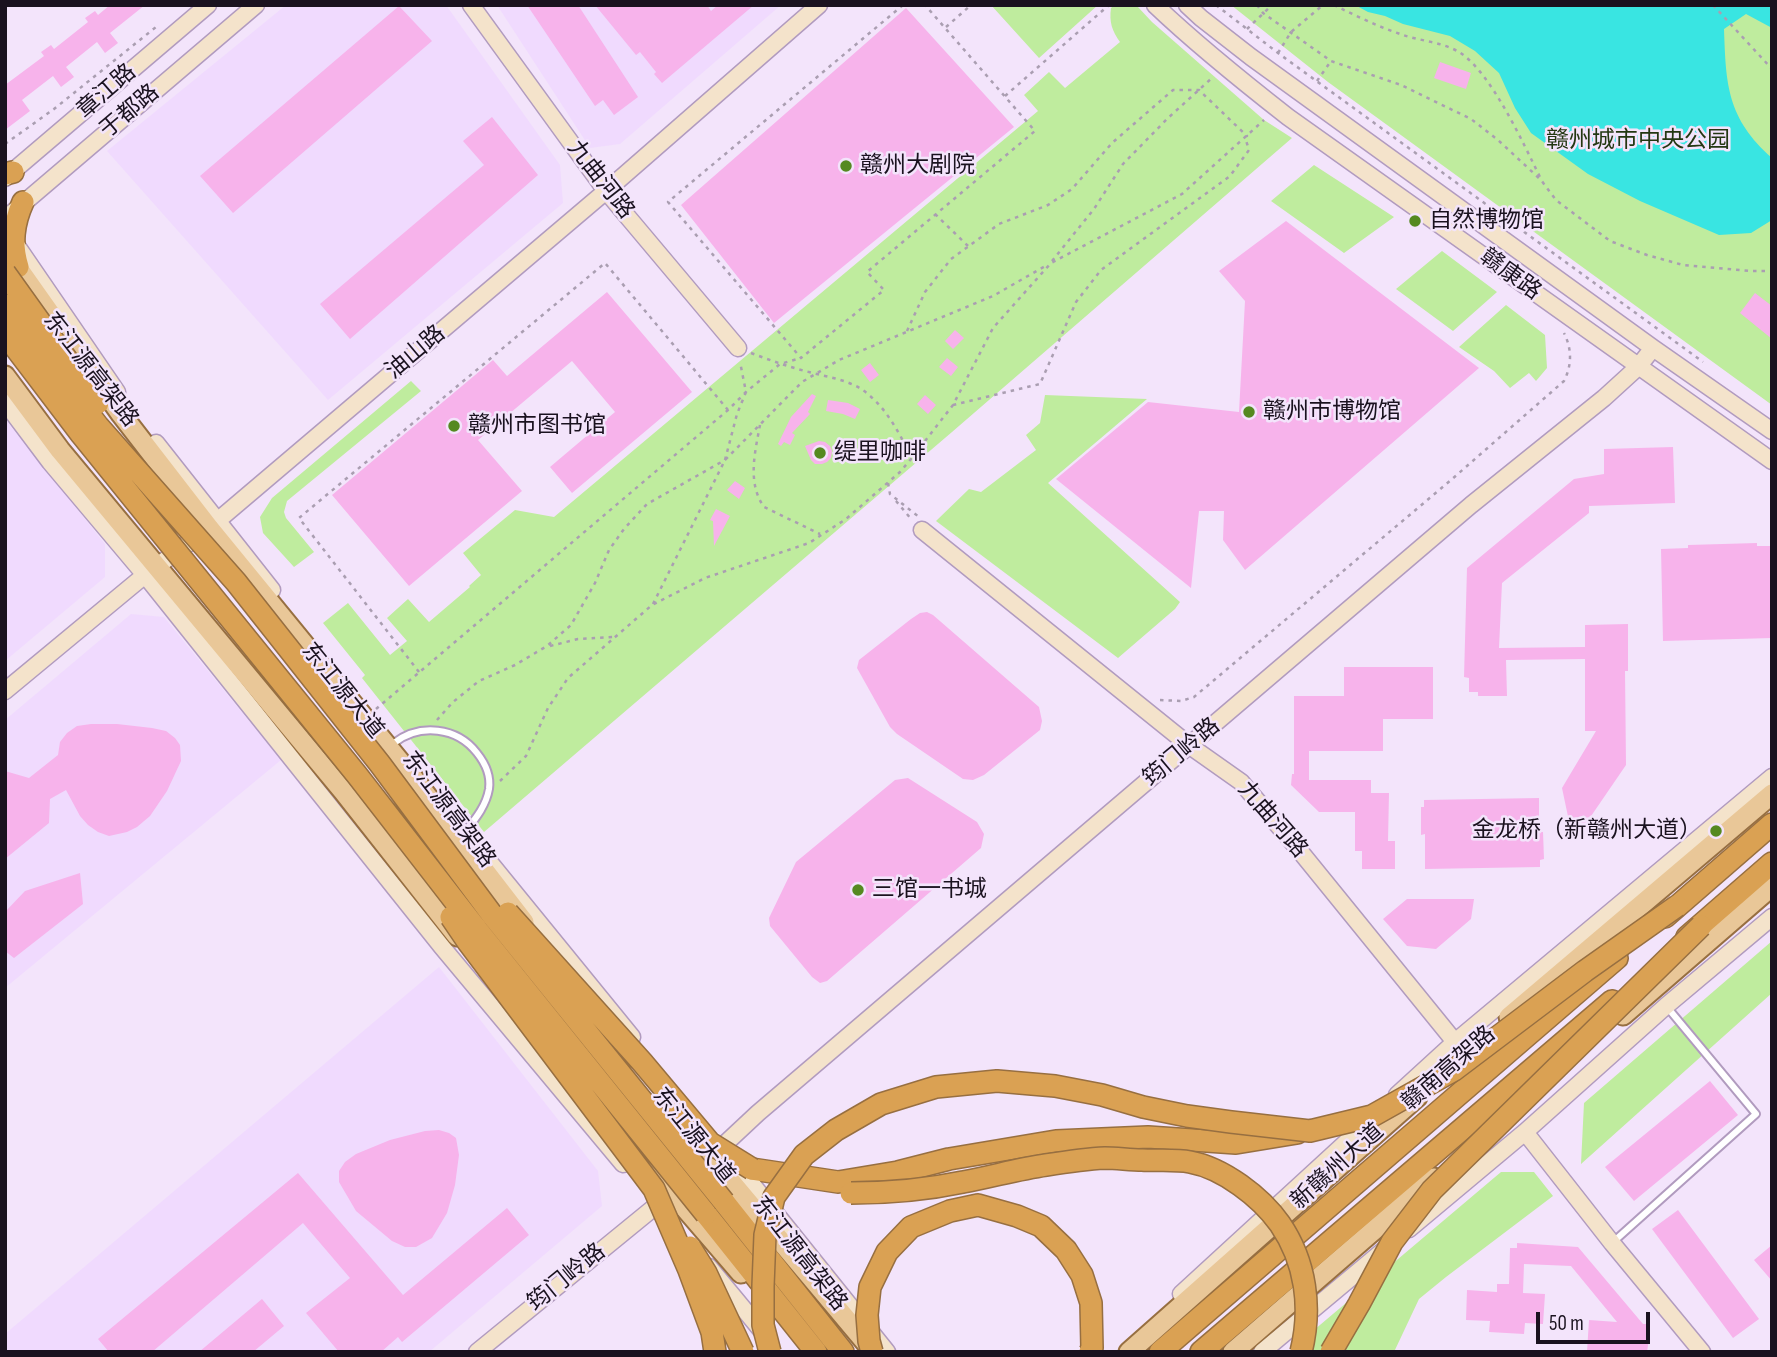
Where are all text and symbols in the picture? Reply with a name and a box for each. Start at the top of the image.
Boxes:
street label: 章江路 [72,59,142,125]
street label: 于都路 [95,79,165,145]
park label: 赣州城市中央公园 [1546,127,1730,155]
street label: 九曲河路 [561,135,639,225]
place label: 赣州大剧院 [860,152,975,180]
marker: 赣州大剧院 [838,158,854,174]
place label: 自然博物馆 [1429,207,1544,235]
marker: 自然博物馆 [1407,213,1423,229]
street label: 赣康路 [1474,244,1546,306]
street label: 东江源高架路 [37,307,143,433]
street label: 油山路 [381,320,451,386]
place label: 赣州市博物馆 [1263,398,1401,426]
marker: 赣州市博物馆 [1241,404,1257,420]
place label: 赣州市图书馆 [468,412,606,440]
marker: 赣州市图书馆 [446,418,462,434]
place label: 缇里咖啡 [834,439,926,467]
marker: 缇里咖啡 [812,445,828,461]
street label: 东江源大道 [295,638,389,744]
street label: 筠门岭路 [1138,713,1226,793]
street label: 东江源高架路 [395,747,501,873]
street label: 九曲河路 [1231,776,1313,864]
place label: 金龙桥（新赣州大道） [1472,817,1702,845]
marker: 金龙桥（新赣州大道） [1708,823,1724,839]
place label: 三馆一书城 [872,876,987,904]
marker: 三馆一书城 [850,882,866,898]
street label: 赣南高架路 [1397,1021,1501,1117]
street label: 东江源大道 [646,1083,740,1189]
street label: 新赣州大道 [1286,1118,1390,1216]
street label: 东江源高架路 [746,1191,852,1317]
street label: 筠门岭路 [523,1238,611,1318]
scale bar [1539,1298,1653,1342]
text: 50 m [1549,1311,1584,1336]

